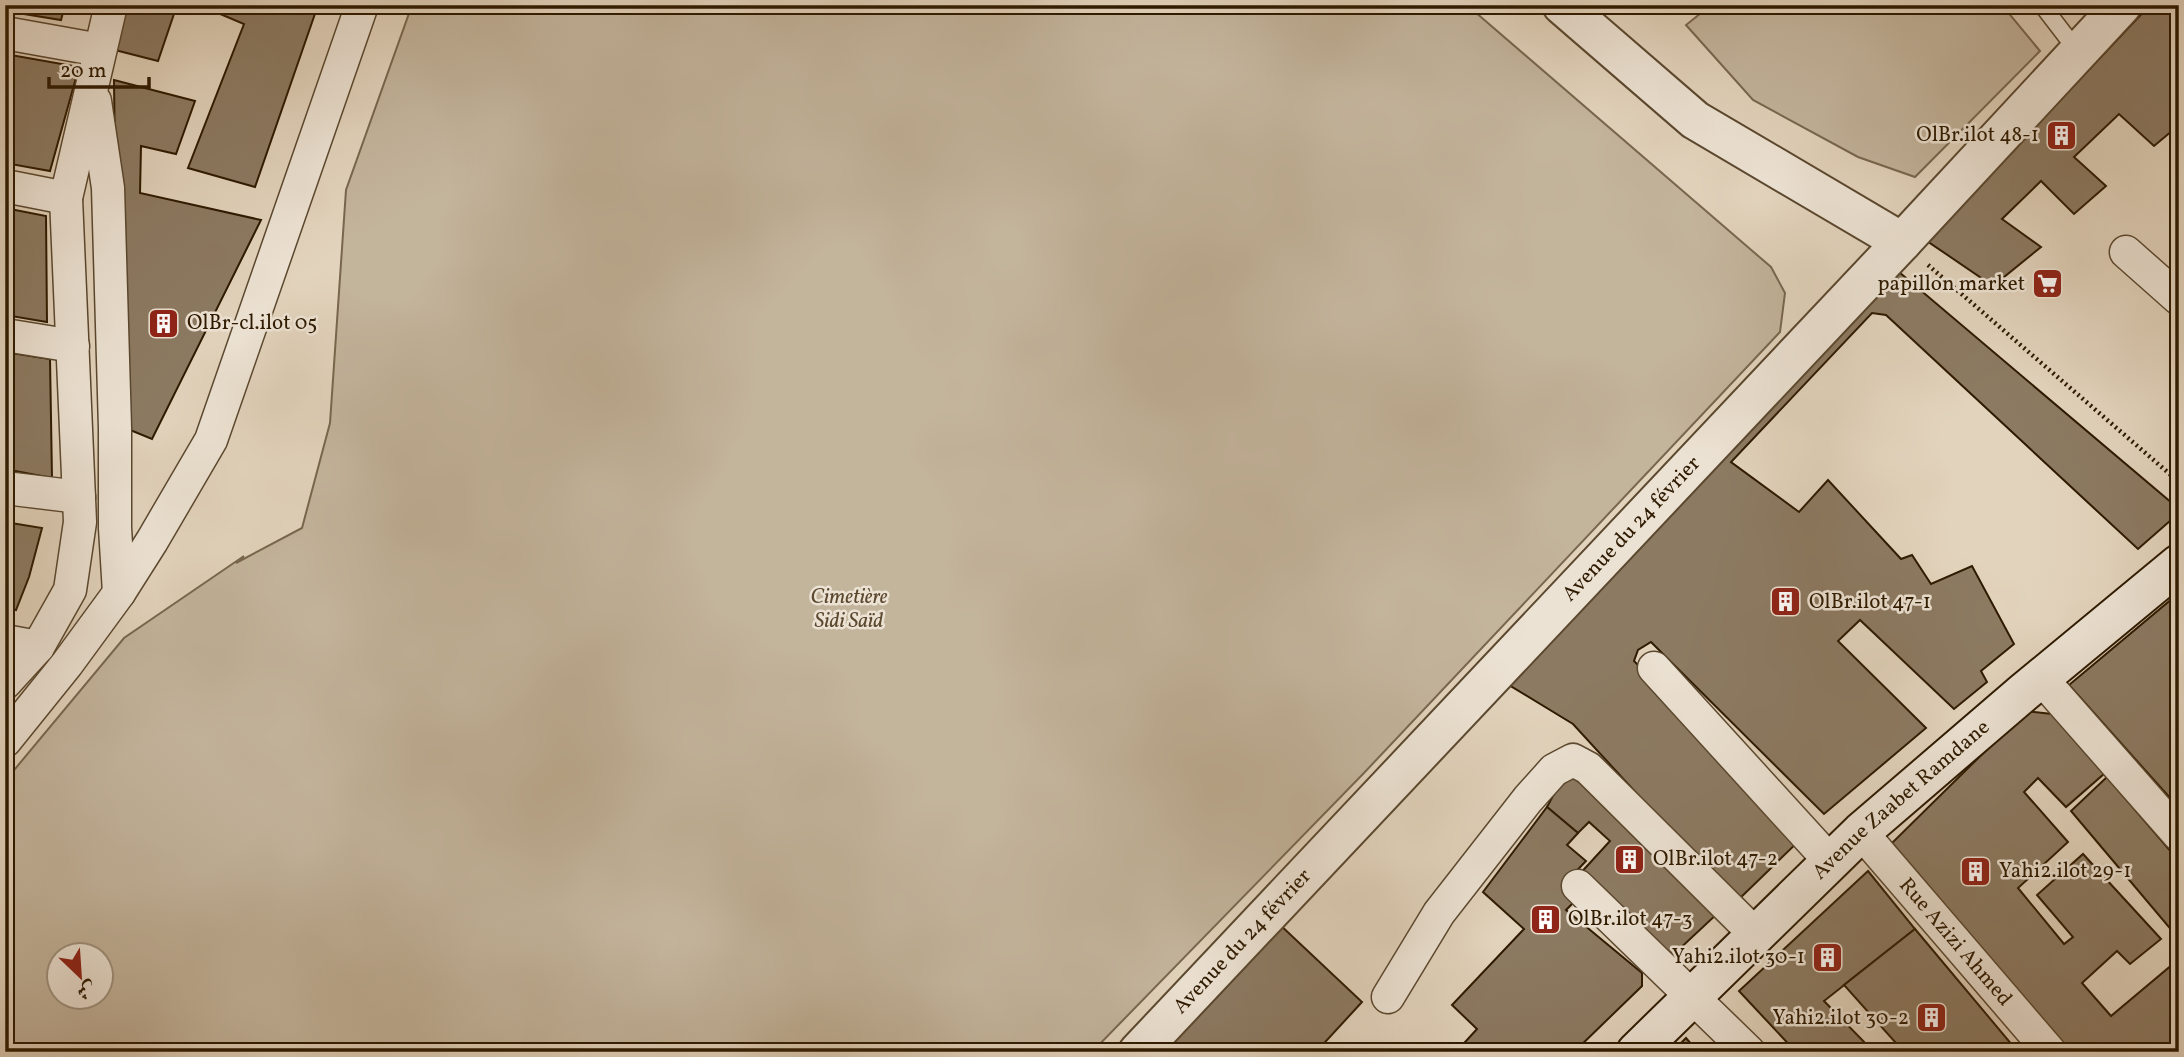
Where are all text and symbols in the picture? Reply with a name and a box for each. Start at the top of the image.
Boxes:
scale bar [49,46,149,90]
text: 20 m [60,57,106,86]
building icon: OlBr.ilot 48-1 [2045,118,2079,152]
place label: OlBr.ilot 48-1 [1916,121,2039,150]
supermarket icon: papillon market [2031,267,2065,301]
place label: papillon market [1877,270,2025,299]
building icon: OlBr-cl.ilot 05 [147,306,181,340]
place label: OlBr-cl.ilot 05 [187,309,317,338]
street label: Avenue du 24 février [1556,450,1707,608]
park label: Cimetière Sidi Saïd [811,583,888,636]
building icon: OlBr.ilot 47-1 [1769,585,1803,619]
place label: OlBr.ilot 47-1 [1809,588,1931,617]
street label: Avenue Zaabet Ramdane [1806,713,1996,886]
building icon: OlBr.ilot 47-2 [1613,842,1647,876]
place label: OlBr.ilot 47-2 [1653,845,1778,874]
building icon: Yahi2.ilot 29-1 [1959,854,1993,888]
place label: Yahi2.ilot 29-1 [1999,857,2131,886]
street label: Avenue du 24 février [1166,862,1318,1021]
street label: Rue Azizi Ahmed [1892,872,2019,1012]
building icon: OlBr.ilot 47-3 [1528,902,1562,936]
place label: OlBr.ilot 47-3 [1568,905,1692,934]
building icon: Yahi2.ilot 30-1 [1811,940,1845,974]
north arrow [46,942,116,1012]
place label: Yahi2.ilot 30-1 [1672,943,1805,972]
text: ش [72,974,100,1005]
building icon: Yahi2.ilot 30-2 [1915,1001,1949,1035]
place label: Yahi2.ilot 30-2 [1773,1004,1909,1033]

